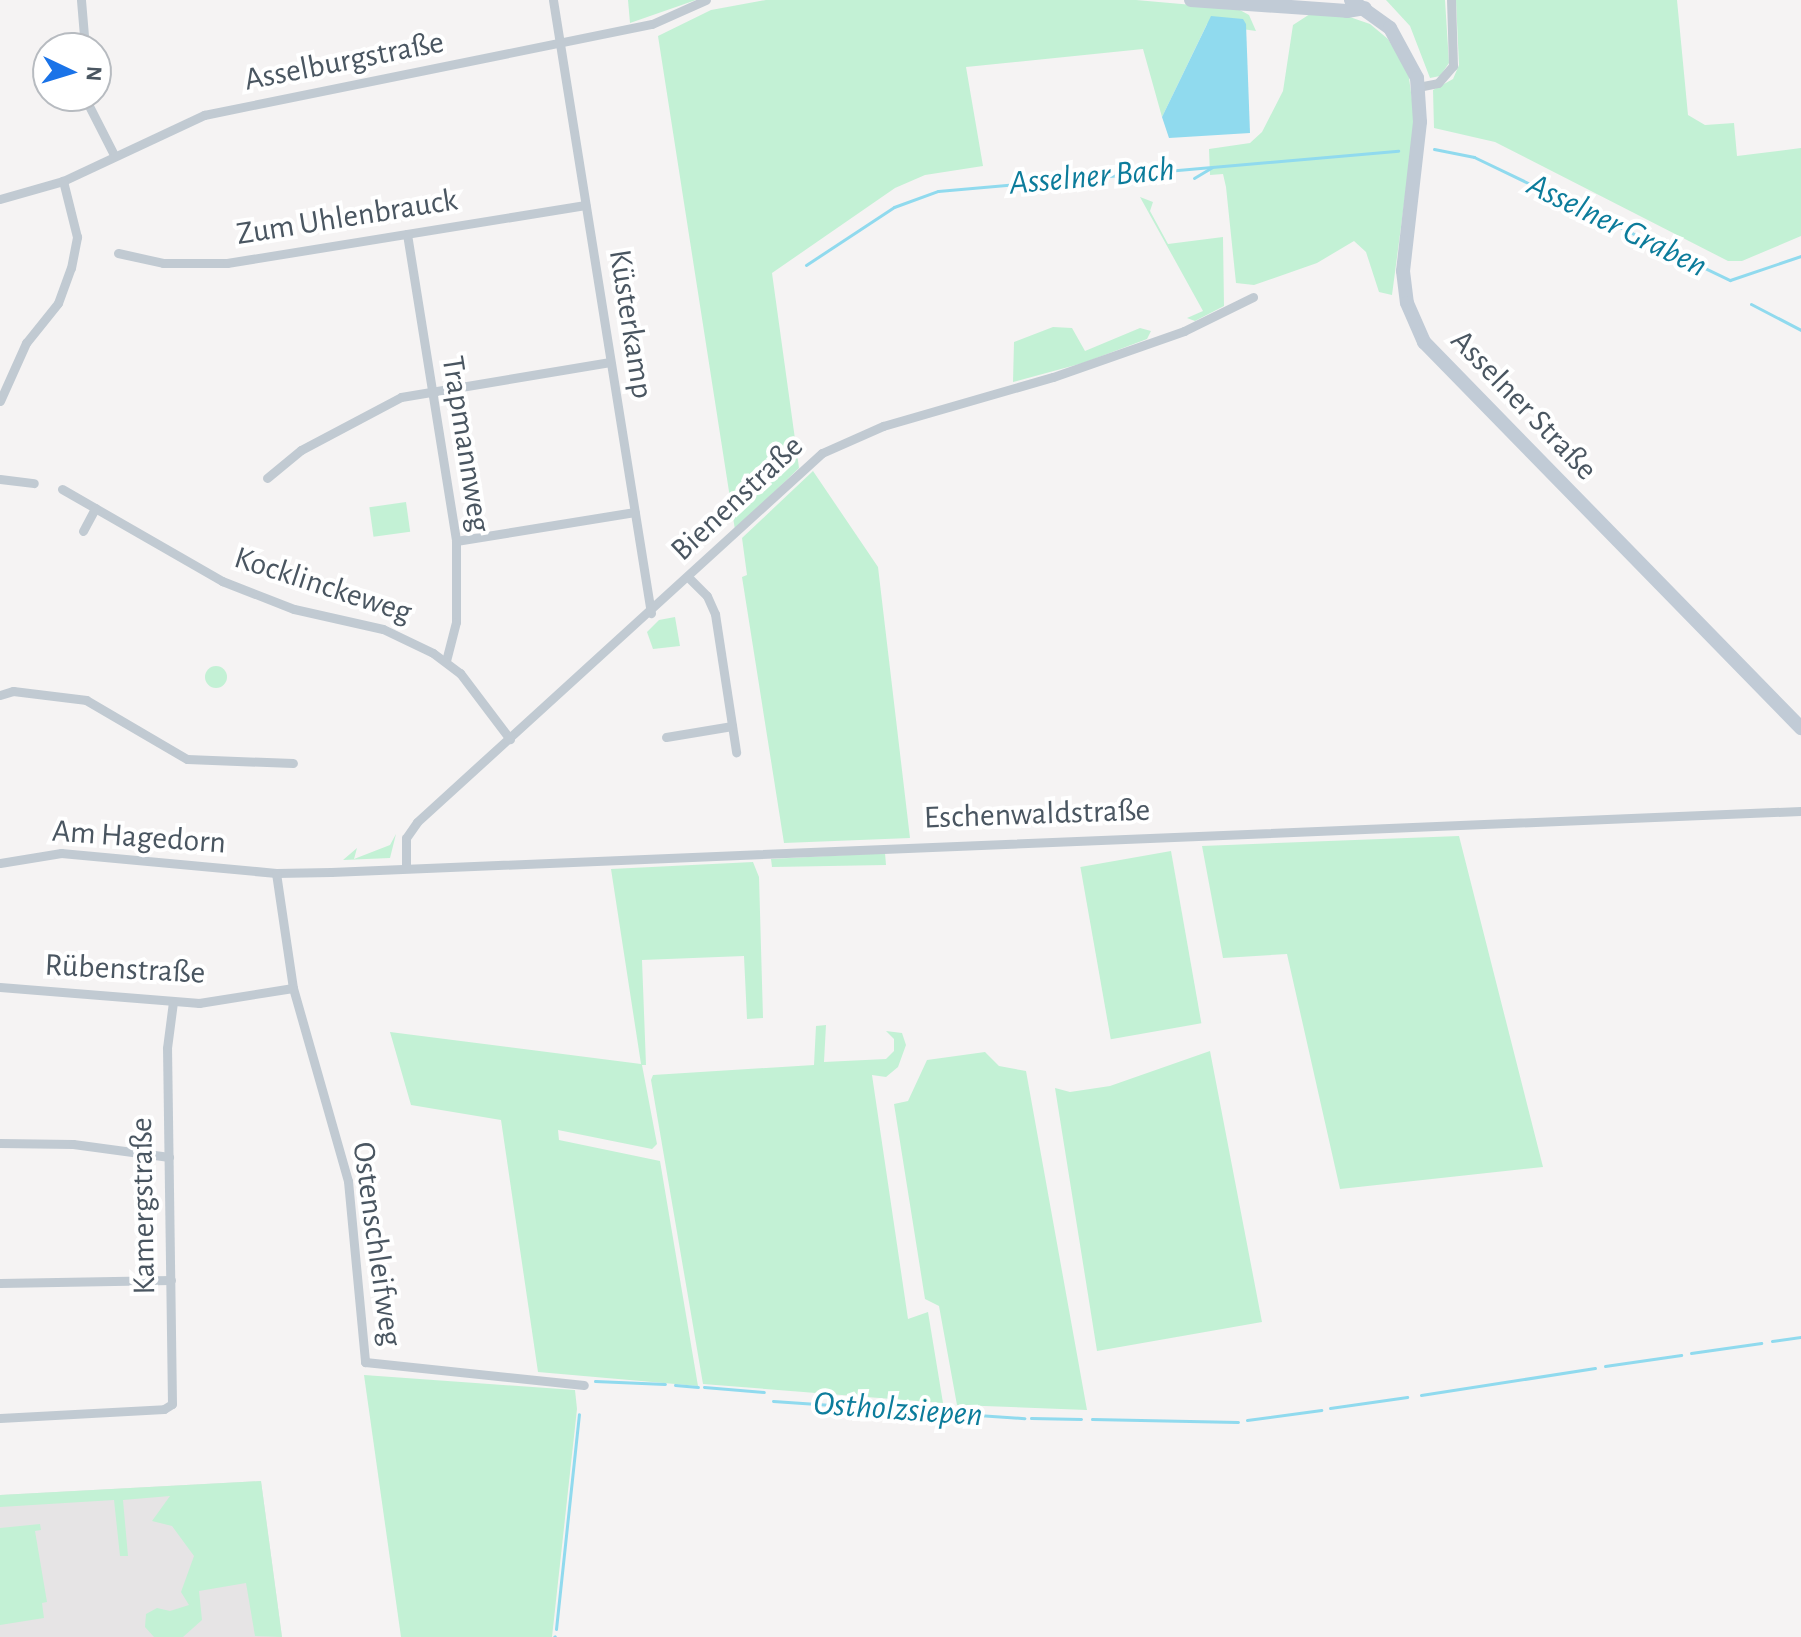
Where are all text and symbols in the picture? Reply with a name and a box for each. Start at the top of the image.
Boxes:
street label: Asselburgstraße [241,23,447,99]
north arrow [32,32,112,112]
text: N [82,65,105,82]
water label: Asselner Bach [1008,149,1176,205]
water label: Asselner Graben [1521,165,1713,287]
street label: Zum Uhlenbrauck [234,181,460,253]
street label: Küsterkamp [600,247,662,401]
street label: Asselner Straße [1443,322,1605,488]
street label: Trapmannweg [433,353,499,535]
street label: Bienenstraße [663,427,811,569]
street label: Kocklinckeweg [230,538,416,632]
street label: Eschenwaldstraße [923,791,1151,837]
street label: Am Hagedorn [51,812,227,862]
street label: Rübenstraße [44,946,206,992]
street label: Kamergstraße [122,1117,164,1295]
street label: Ostenschleifweg [344,1139,410,1349]
water label: Ostholzsiepen [812,1384,984,1436]

